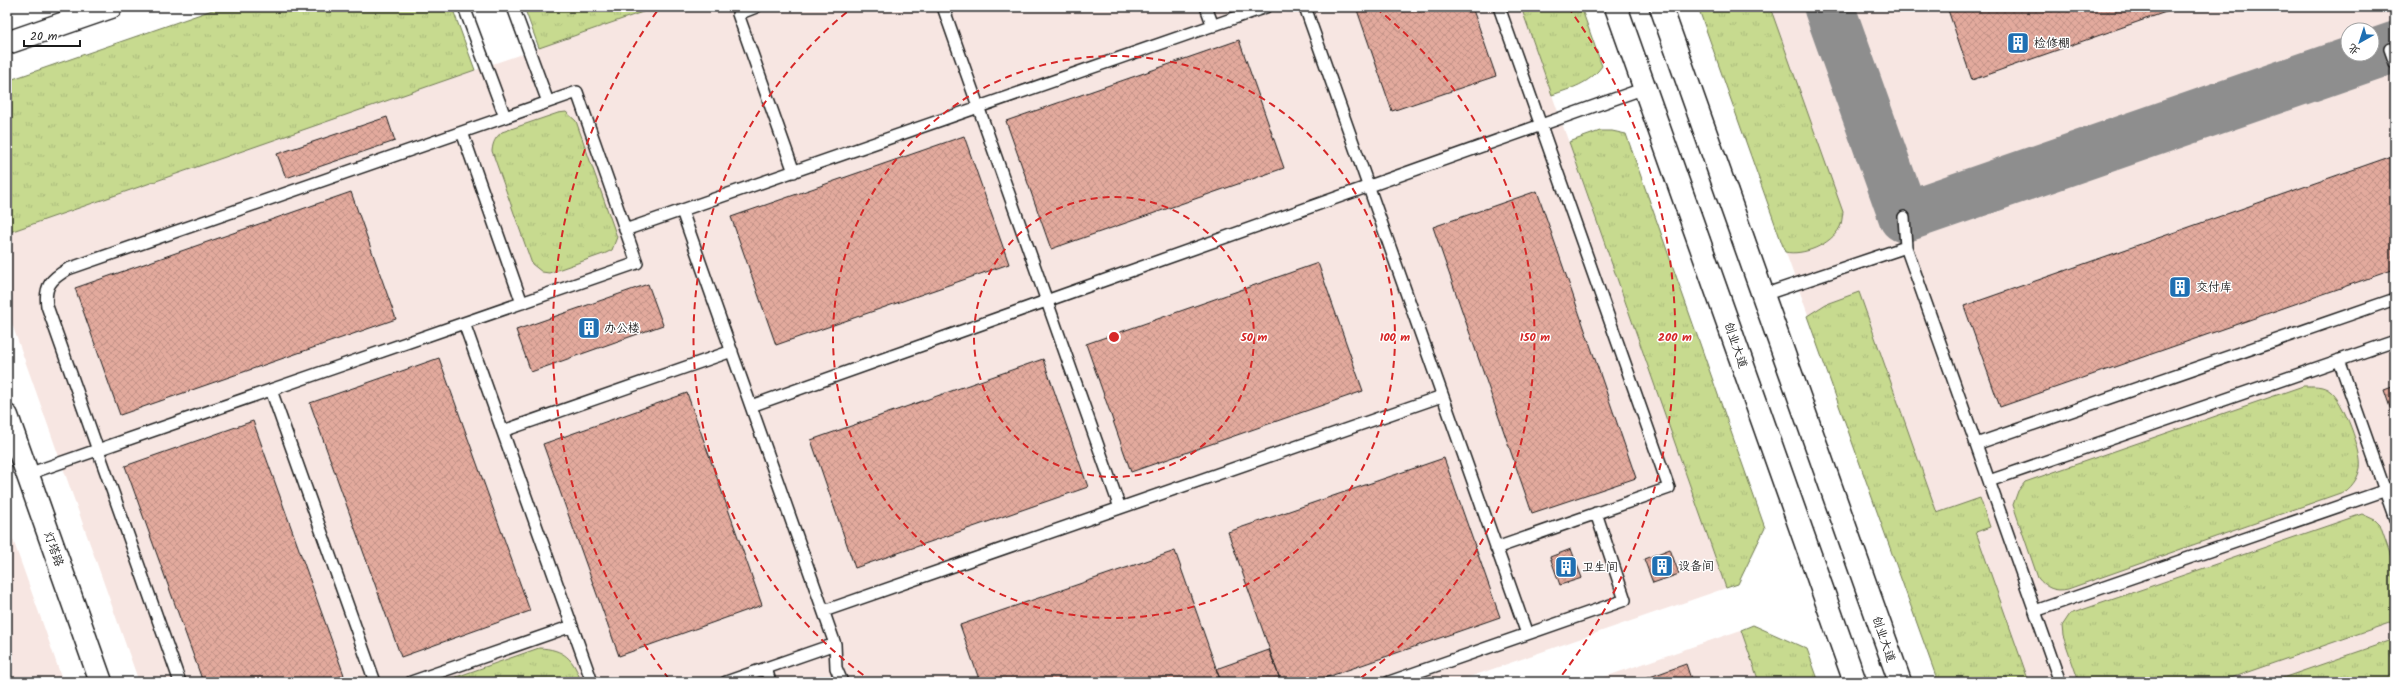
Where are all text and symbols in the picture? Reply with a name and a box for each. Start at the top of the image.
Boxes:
scale bar [24,22,80,48]
north arrow [2340,22,2380,62]
text: 20 m [30,27,58,46]
building icon: 检修棚 [2005,30,2031,56]
place label: 检修棚 [2034,34,2070,53]
text: 北 [2344,39,2364,59]
building icon: 交付库 [2167,274,2193,300]
place label: 交付库 [2196,278,2232,297]
building icon: 办公楼 [576,315,602,341]
place label: 办公楼 [604,319,640,338]
street label: 创业大道 [1719,319,1752,371]
text: 50 m [1240,328,1268,347]
text: 100 m [1380,328,1410,347]
text: 150 m [1520,328,1550,347]
text: 200 m [1658,328,1692,347]
centre of rings [1107,330,1121,344]
street label: 灯塔路 [39,529,68,569]
building icon: 设备间 [1649,553,1675,579]
building icon: 卫生间 [1553,554,1579,580]
place label: 设备间 [1678,557,1714,576]
place label: 卫生间 [1582,558,1618,577]
street label: 创业大道 [1867,613,1900,665]

